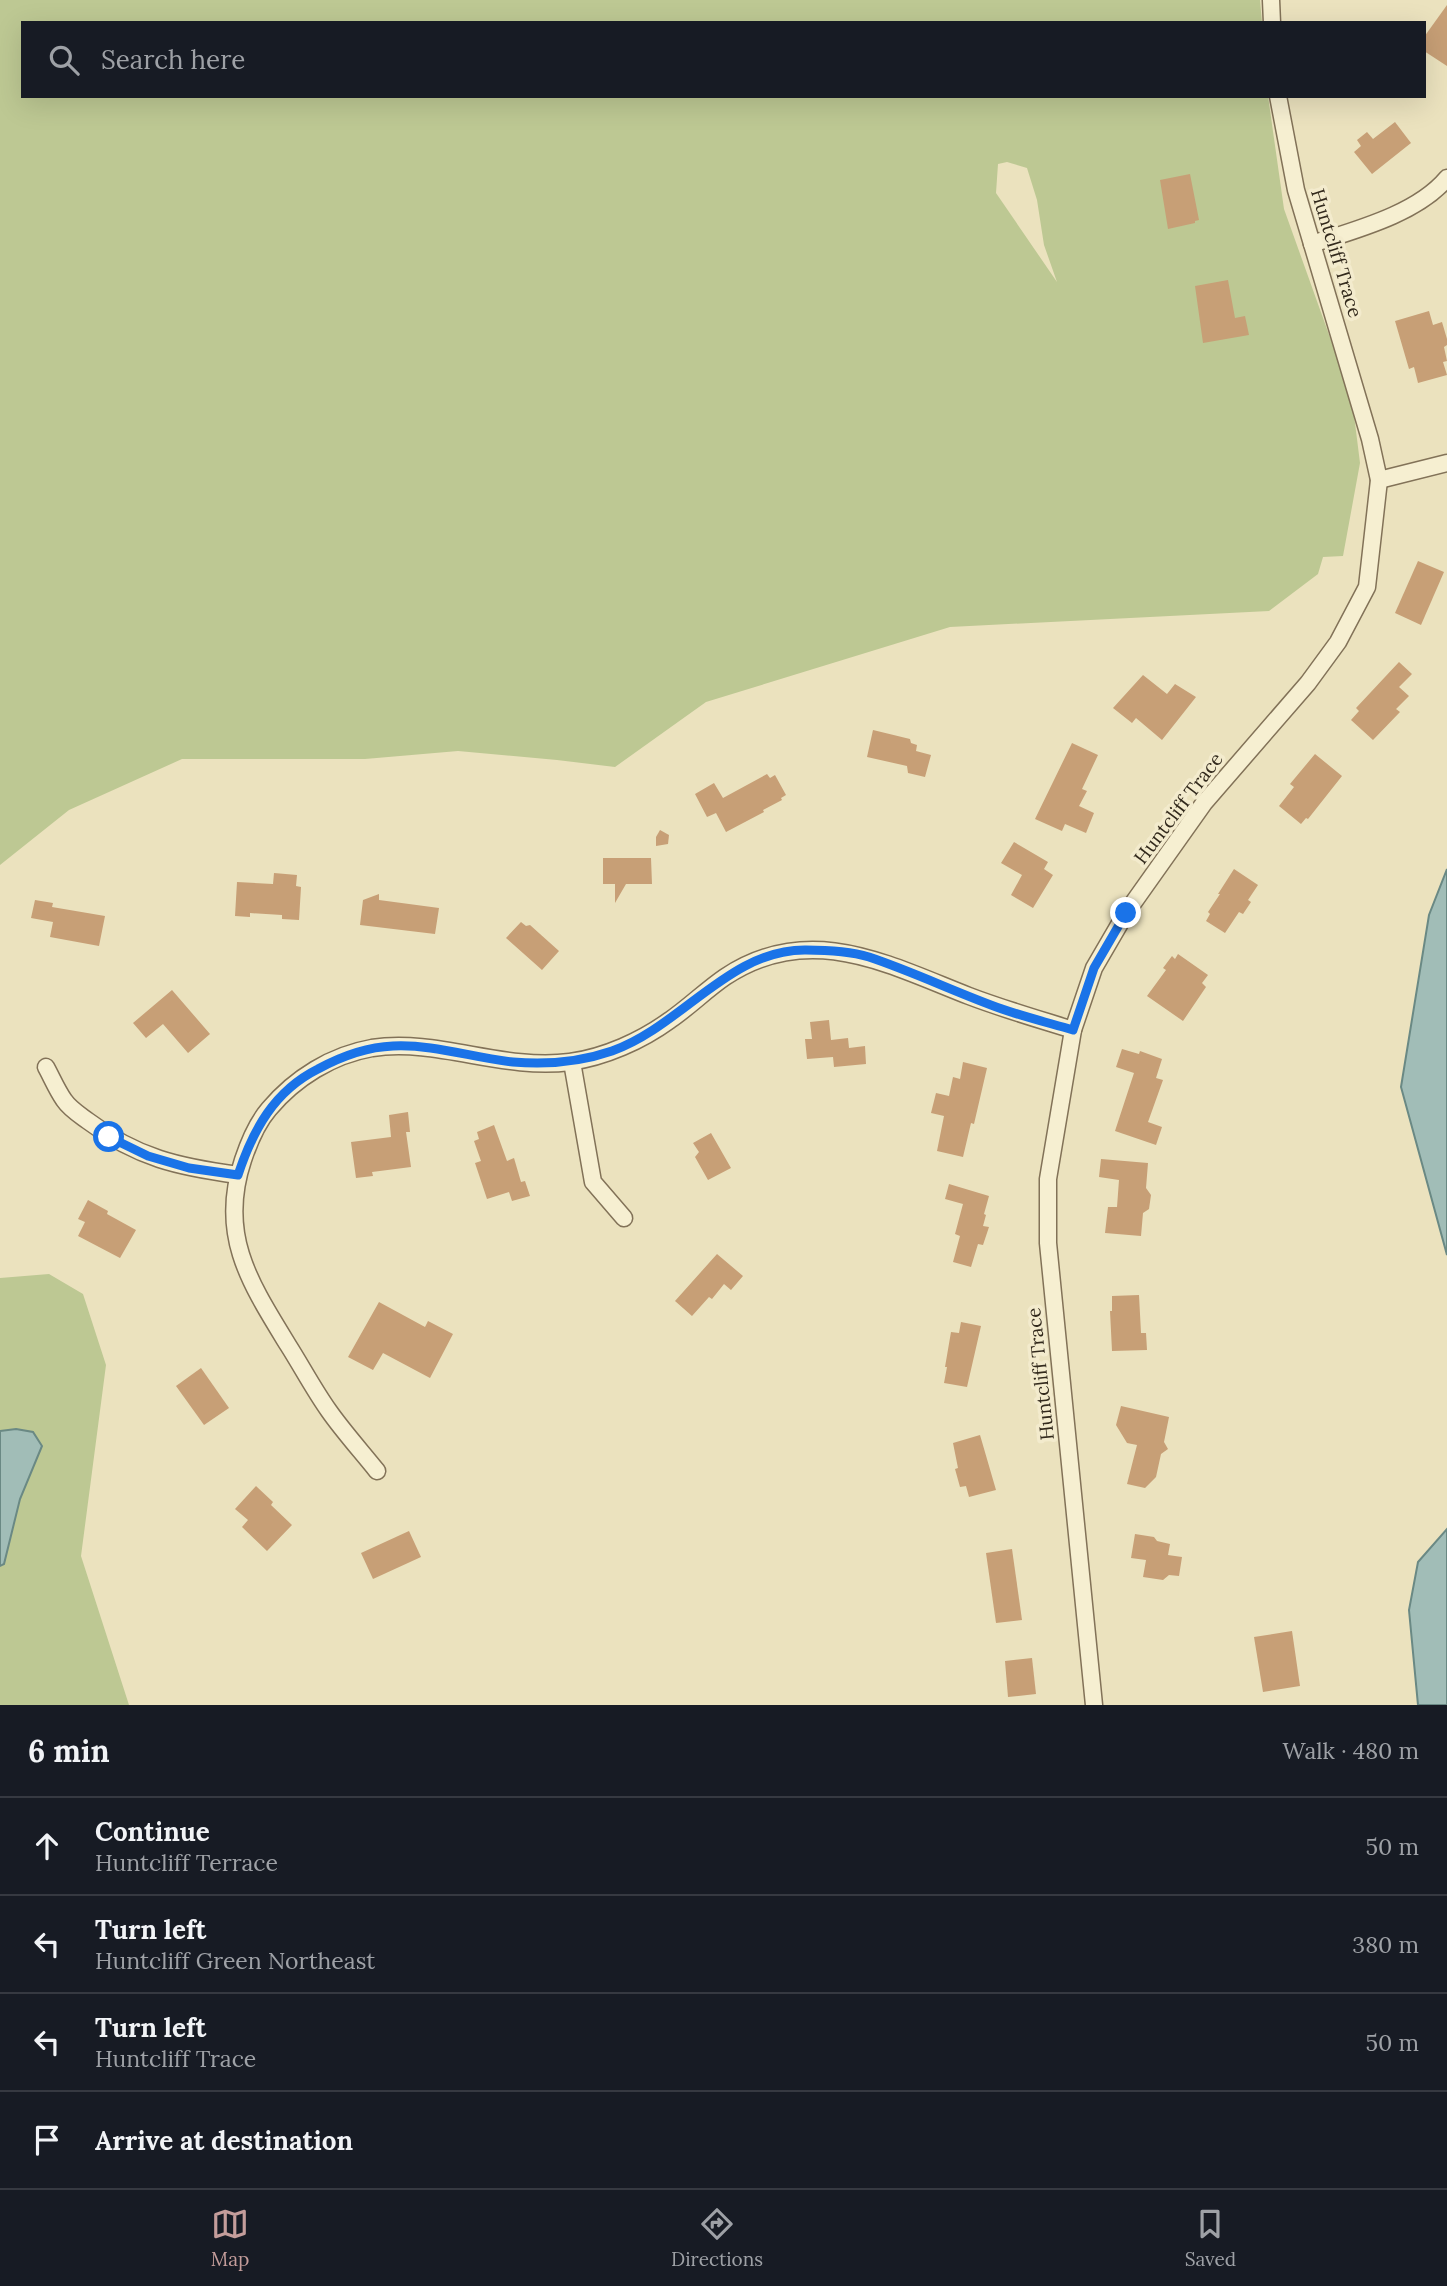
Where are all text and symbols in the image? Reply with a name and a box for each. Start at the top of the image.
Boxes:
search box [21,21,1426,98]
icon: search [45,41,83,79]
text: Search here [101,43,245,76]
street label: Huntcliff Trace [1306,186,1368,320]
street label: Huntcliff Trace [1128,748,1228,868]
route end [1110,897,1141,928]
route start [93,1121,124,1152]
street label: Huntcliff Trace [1021,1306,1059,1442]
text: 6 min [28,1732,110,1770]
text: Walk · 480 m [1282,1736,1419,1765]
text: Continue [95,1815,210,1848]
icon: ahead [28,1827,66,1865]
text: 50 m [1366,1832,1419,1861]
text: Huntcliff Terrace [95,1848,278,1877]
text: Turn left [95,1913,206,1946]
icon: left [28,1925,66,1963]
text: 380 m [1352,1930,1419,1959]
text: Huntcliff Green Northeast [95,1946,375,1975]
text: Turn left [95,2011,206,2044]
icon: left [28,2023,66,2061]
text: 50 m [1366,2028,1419,2057]
text: Huntcliff Trace [95,2044,256,2073]
icon: arrive [28,2121,66,2159]
text: Arrive at destination [95,2124,353,2157]
tab: Map [211,2205,249,2271]
tab: Directions [671,2205,763,2271]
tab: Saved [1185,2205,1236,2271]

